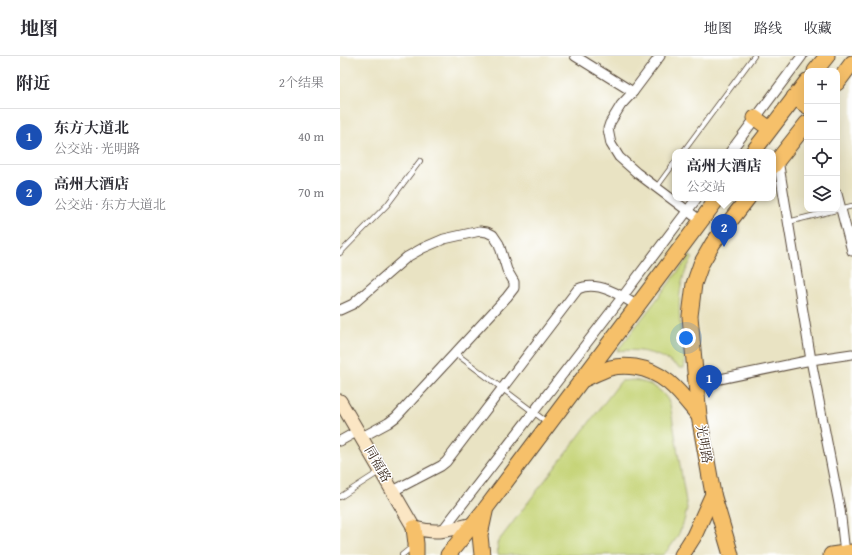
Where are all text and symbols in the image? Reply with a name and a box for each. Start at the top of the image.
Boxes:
text: 地图 [20,14,58,42]
text: 地图 [704,18,732,38]
text: 路线 [754,18,782,38]
text: 收藏 [804,18,832,38]
map controls [804,68,840,212]
button: + [804,68,840,104]
text: 附近 [16,70,50,95]
text: 2个结果 [279,73,324,92]
button: − [804,104,840,140]
text: 东方大道北 [54,117,129,138]
text: 1 [26,127,32,146]
text: 40 m [298,127,324,146]
text: 公交站 · 光明路 [54,139,140,158]
button: locate [804,140,840,176]
popup [672,149,776,201]
text: 高州大酒店 [686,155,762,176]
text: 高州大酒店 [54,173,129,194]
button: layers [804,176,840,212]
text: 公交站 [686,177,726,196]
text: 2 [26,183,32,202]
text: 70 m [298,183,324,202]
text: 公交站 · 东方大道北 [54,195,166,214]
pin: 2 [711,214,737,247]
your location [676,328,696,348]
pin: 1 [696,365,722,398]
street label: 光明路 [691,423,717,465]
street label: 同福路 [360,442,396,486]

